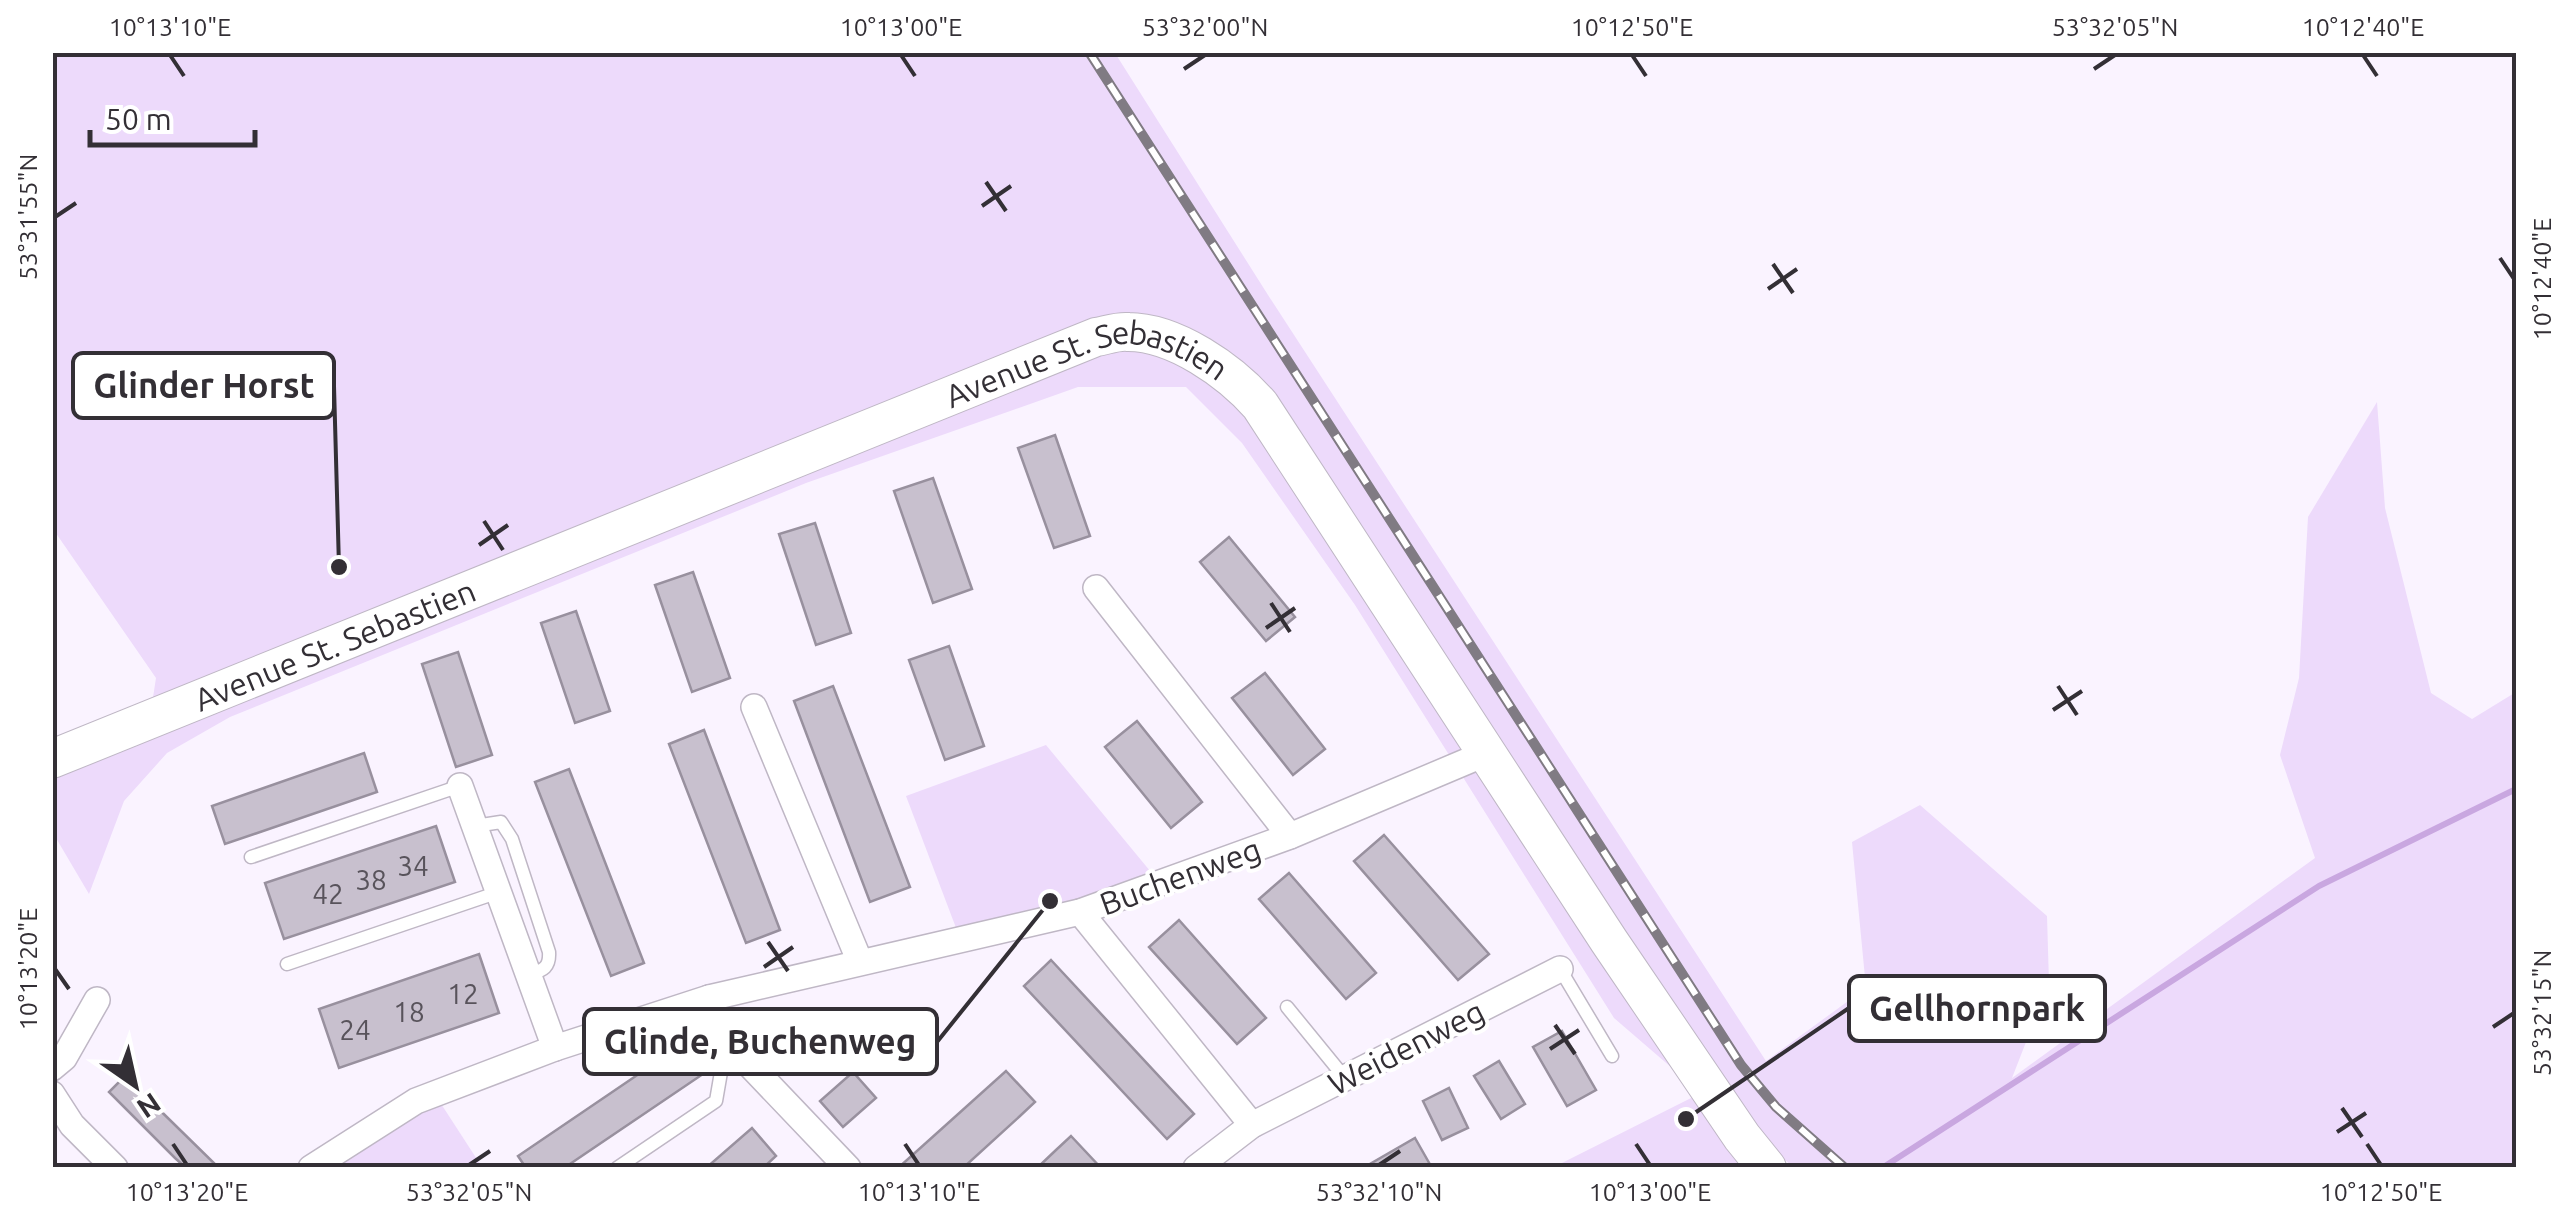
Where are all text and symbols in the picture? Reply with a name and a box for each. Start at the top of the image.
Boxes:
text: 10°13'10"E [109,13,231,41]
text: 10°13'00"E [840,13,962,41]
text: 53°32'00"N [1142,13,1268,41]
text: 10°12'50"E [1571,13,1693,41]
text: 53°32'05"N [2052,13,2178,41]
text: 10°12'40"E [2302,13,2424,41]
scale bar [90,85,255,147]
text: 50 m [105,102,172,136]
text: 53°31'55"N [14,154,42,280]
text: 10°12'40"E [2528,218,2556,340]
street label: Avenue St. Sebastien [940,313,1235,414]
callout: Glinder Horst [73,353,334,418]
text: Glinder Horst [93,365,315,405]
street label: Avenue St. Sebastien [189,572,481,718]
street label: Buchenweg [1095,830,1265,922]
house number: 34 [397,850,429,881]
house number: 38 [355,864,387,895]
house number: 42 [312,878,344,909]
text: 10°13'20"E [14,908,42,1030]
text: 53°32'15"N [2528,950,2556,1076]
callout: Gellhornpark [1849,976,2105,1041]
house number: 12 [447,978,479,1009]
text: Gellhornpark [1869,988,2085,1028]
street label: Weidenweg [1322,992,1490,1102]
house number: 18 [393,996,425,1027]
callout: Glinde, Buchenweg [584,1009,937,1074]
house number: 24 [339,1014,371,1045]
text: Glinde, Buchenweg [604,1021,916,1061]
north arrow [85,1035,185,1135]
text: N [132,1087,167,1125]
text: 10°13'20"E [126,1178,248,1206]
text: 53°32'05"N [406,1178,532,1206]
text: 10°13'10"E [858,1178,980,1206]
text: 53°32'10"N [1316,1178,1442,1206]
text: 10°13'00"E [1589,1178,1711,1206]
text: 10°12'50"E [2320,1178,2442,1206]

